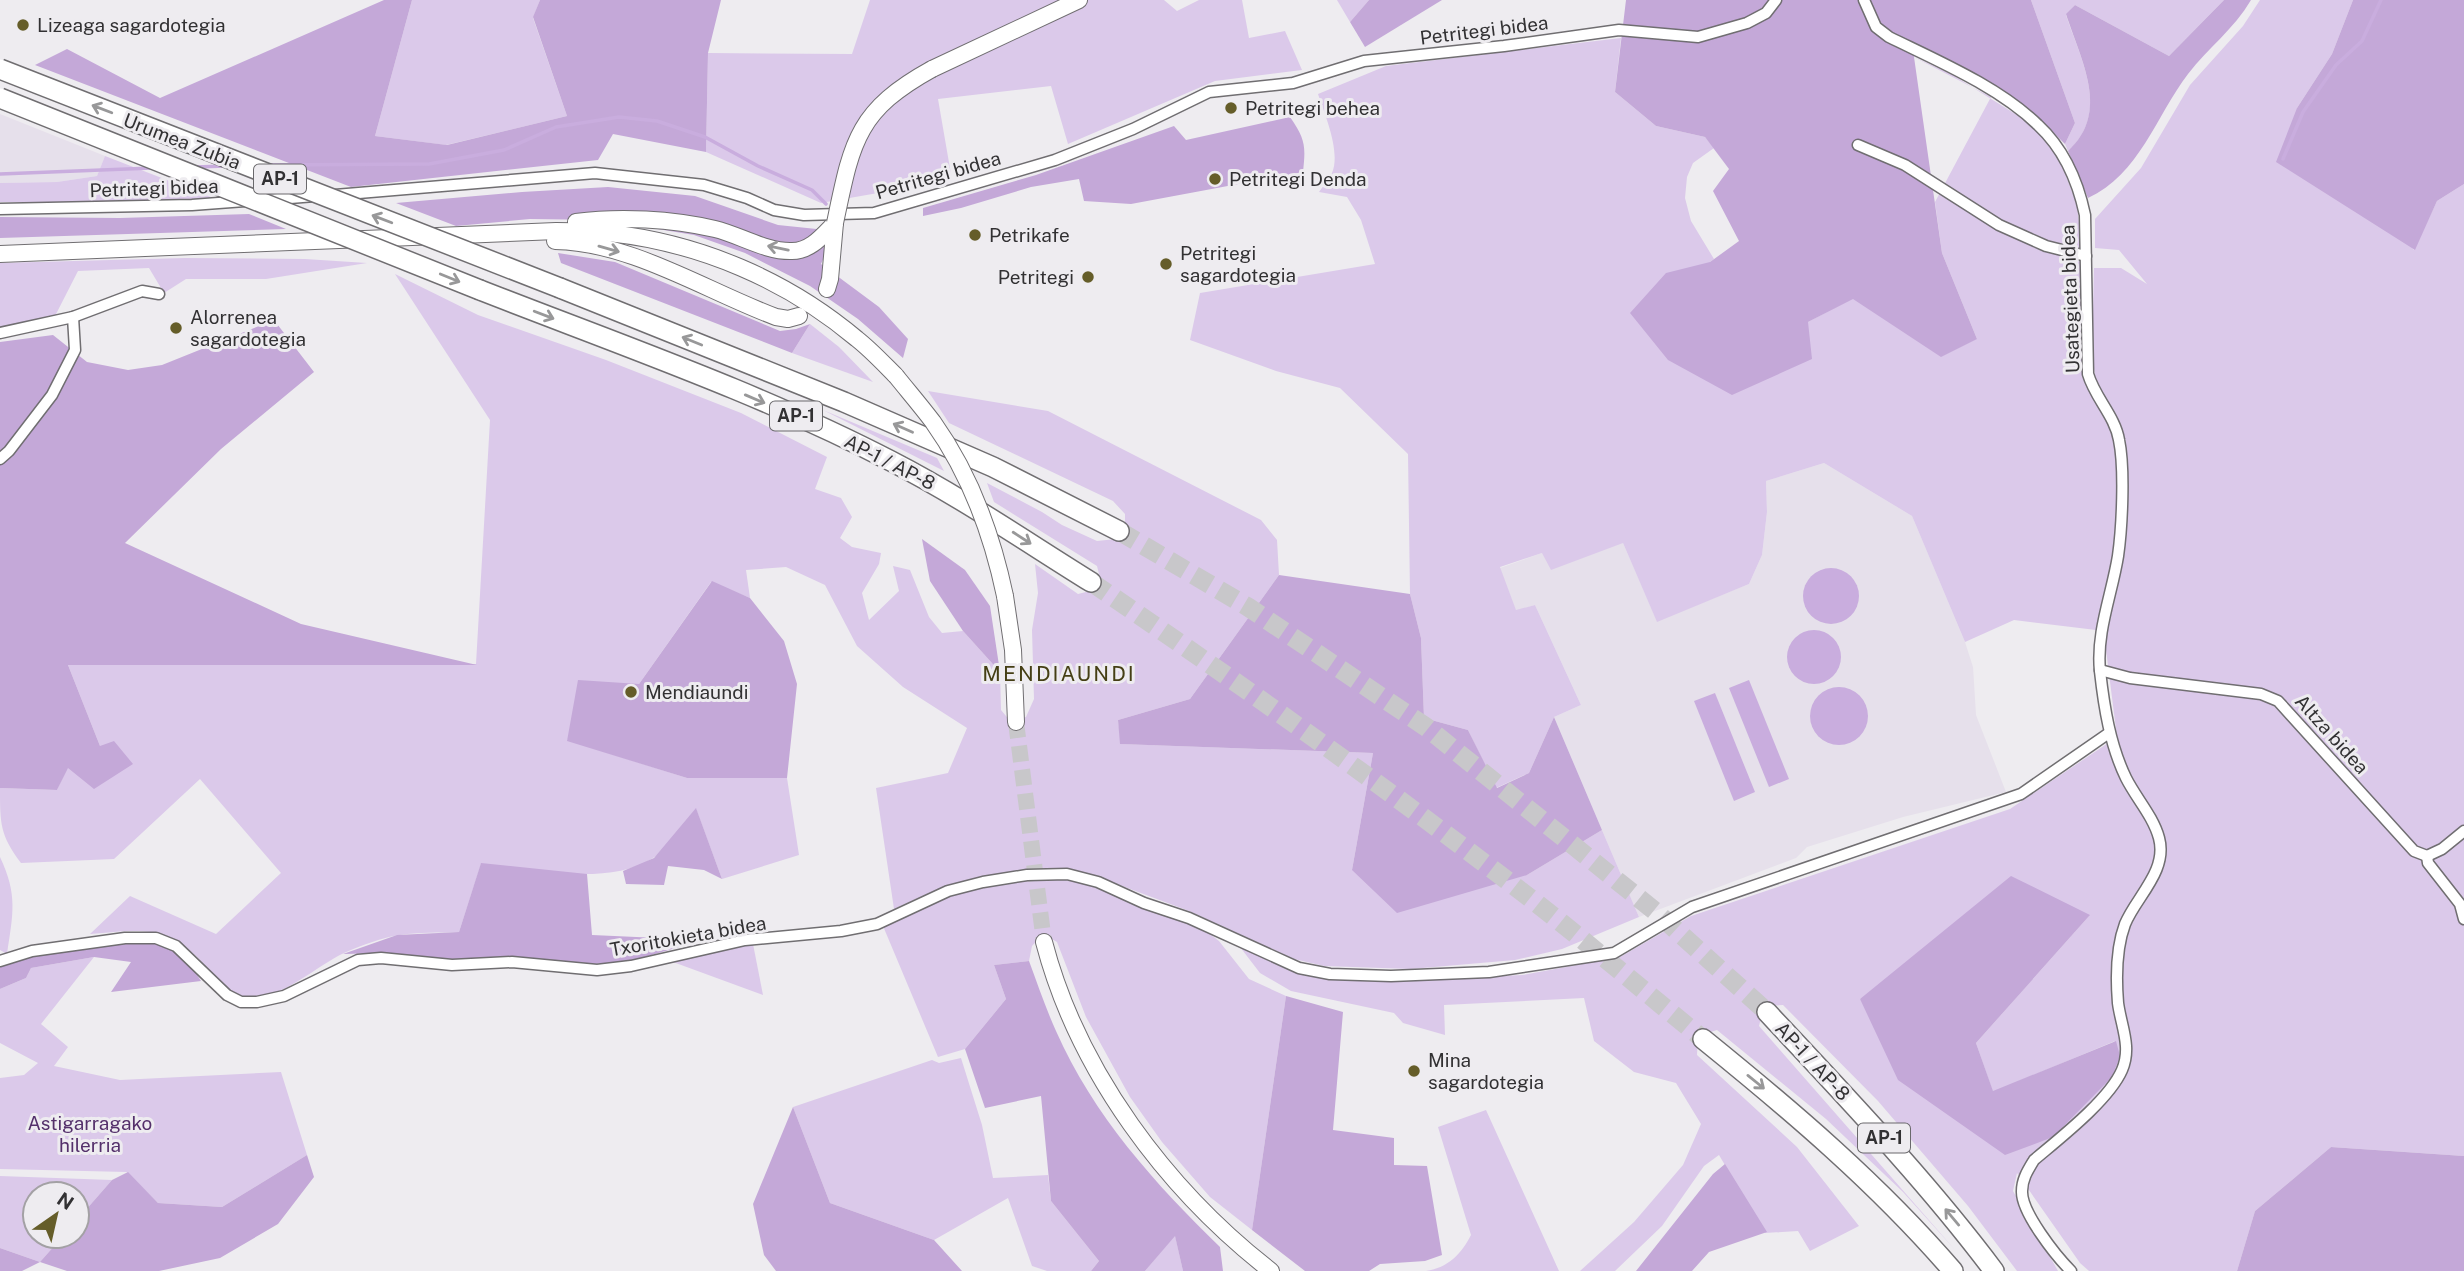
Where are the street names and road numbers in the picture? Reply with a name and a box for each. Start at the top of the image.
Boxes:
street label: Petritegi bidea [1419,11,1549,49]
street label: Urumea Zubia [120,109,244,173]
street label: Petritegi bidea [873,147,1003,203]
road number: AP-1 [254,164,306,194]
street label: Petritegi bidea [89,175,219,201]
street label: Usategieta bidea [2056,224,2084,374]
road number: AP-1 [770,402,822,430]
street label: AP-1 / AP-8 [841,430,939,494]
street label: Altza bidea [2291,690,2373,778]
street label: Txoritokieta bidea [608,911,768,961]
street label: AP-1 / AP-8 [1771,1017,1855,1105]
road number: AP-1 [1858,1124,1910,1153]

